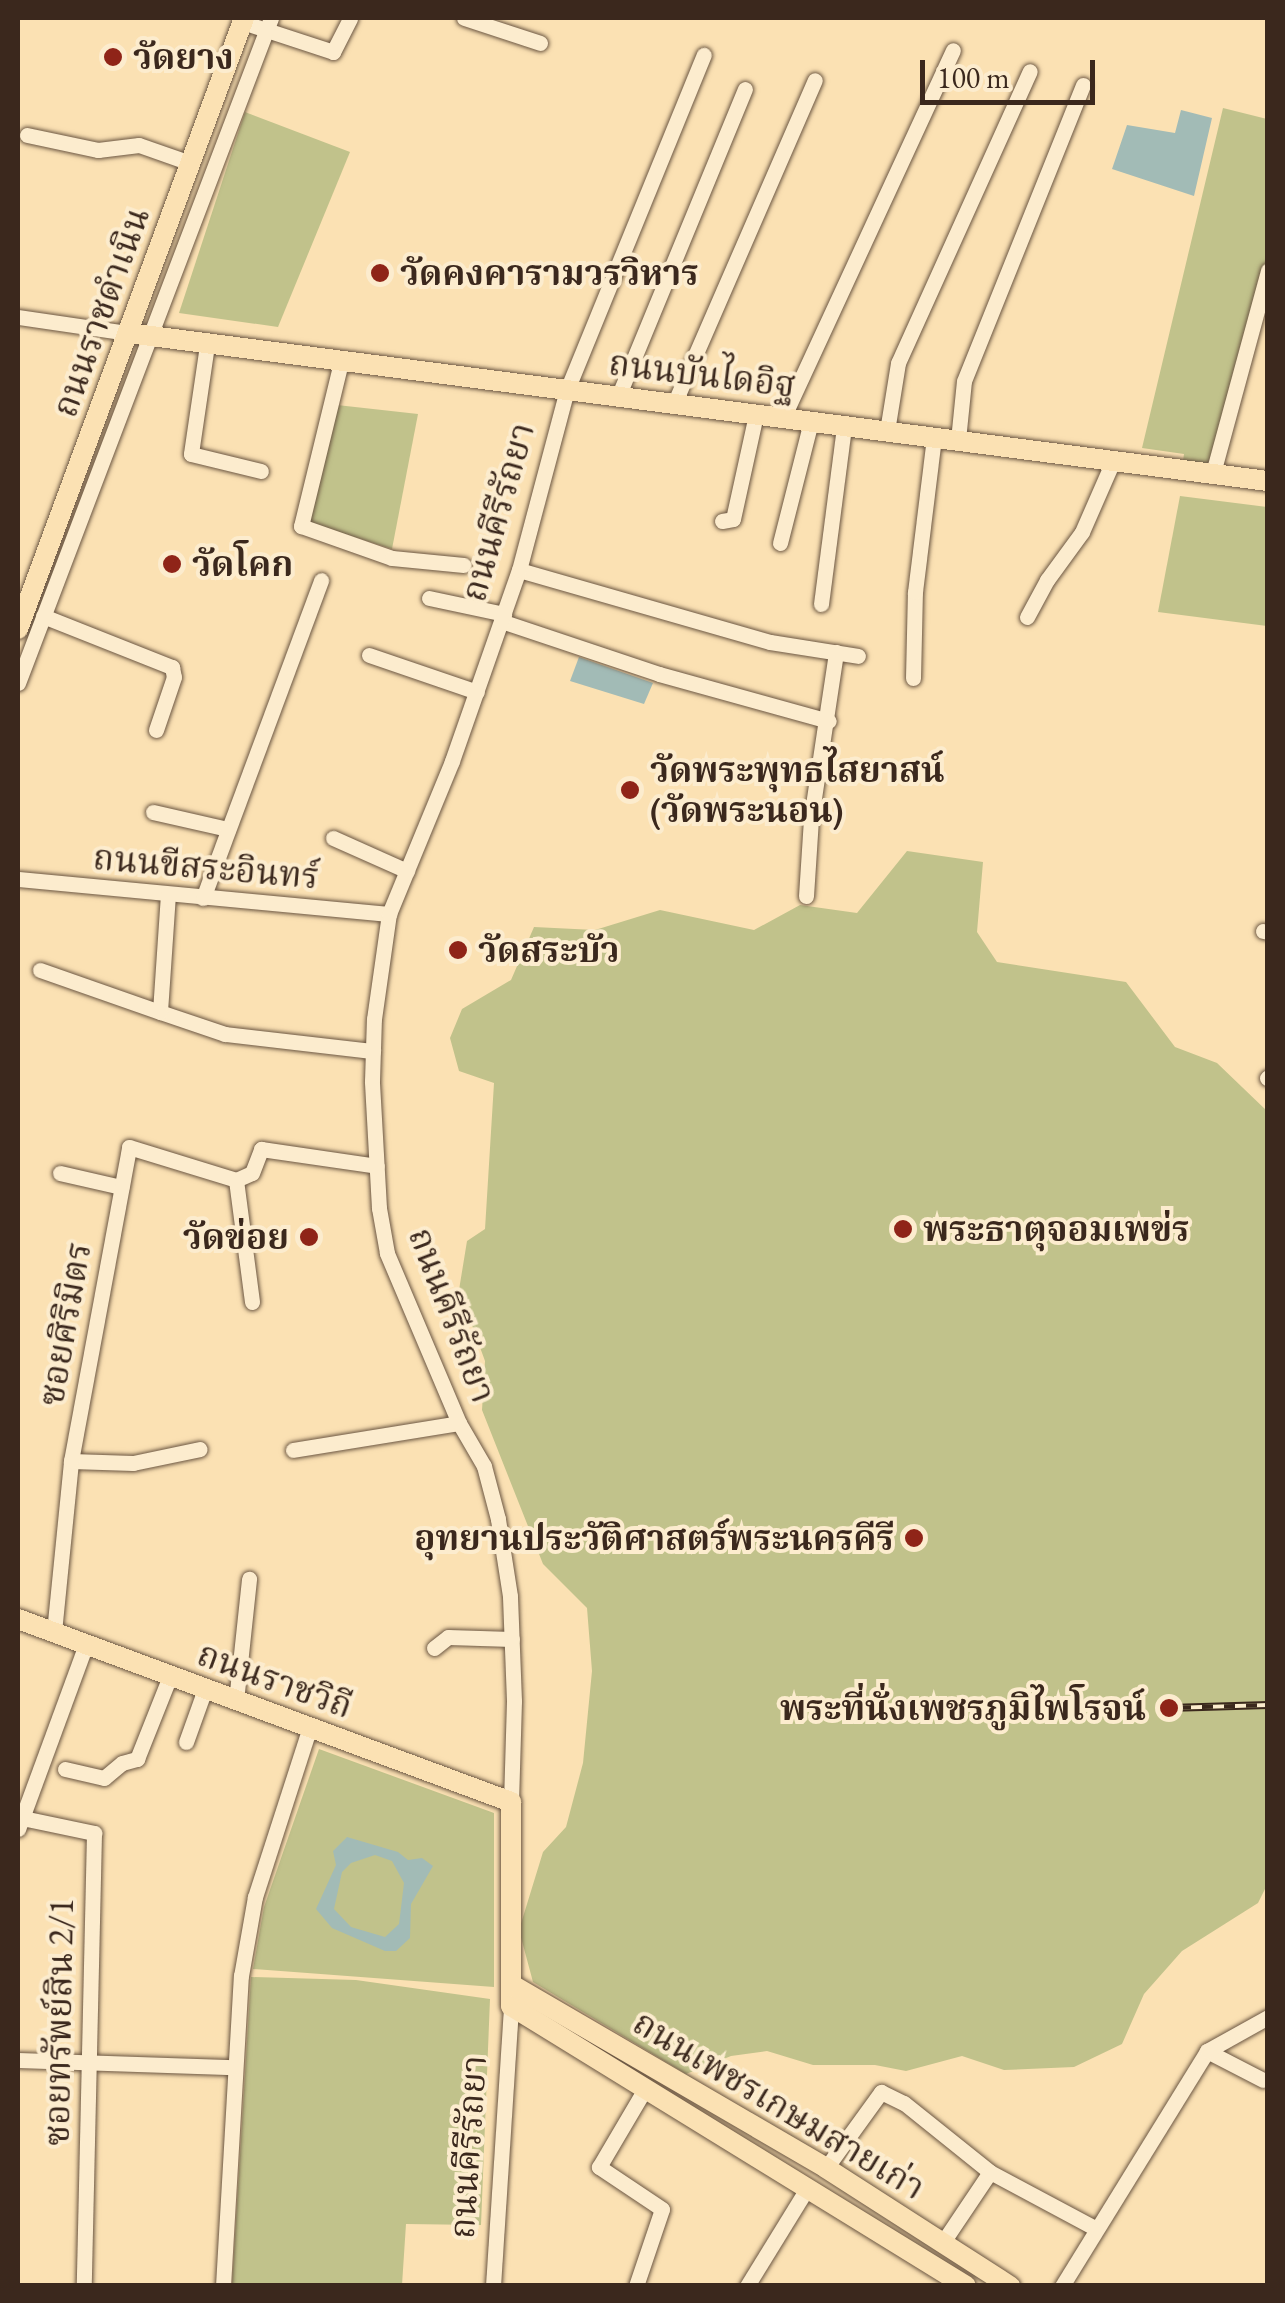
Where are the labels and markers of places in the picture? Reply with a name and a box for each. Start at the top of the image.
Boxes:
place label: วัดยาง [133,36,234,78]
marker: วัดยาง [102,46,124,68]
place label: วัดคงคารามวรวิหาร [400,252,699,294]
marker: วัดคงคารามวรวิหาร [369,262,391,284]
place label: วัดโคก [192,543,293,585]
marker: วัดโคก [161,553,183,575]
place label: วัดพระพุทธไสยาสน์ (วัดพระนอน) [650,749,944,831]
marker: วัดพระพุทธไสยาสน์ (วัดพระนอน) [619,779,641,801]
place label: วัดสระบัว [478,929,620,971]
marker: วัดสระบัว [447,939,469,961]
place label: พระธาตุจอมเพข่ร [923,1208,1189,1250]
place label: วัดข่อย [183,1216,289,1258]
marker: พระธาตุจอมเพข่ร [892,1218,914,1240]
marker: วัดข่อย [298,1226,320,1248]
place label: อุทยานประวัติศาสตร์พระนครคีรี [414,1517,894,1559]
marker: อุทยานประวัติศาสตร์พระนครคีรี [903,1527,925,1549]
place label: พระที่นั่งเพชรภูมิไพโรจน์ [780,1687,1146,1729]
marker: พระที่นั่งเพชรภูมิไพโรจน์ [1156,1695,1182,1721]

